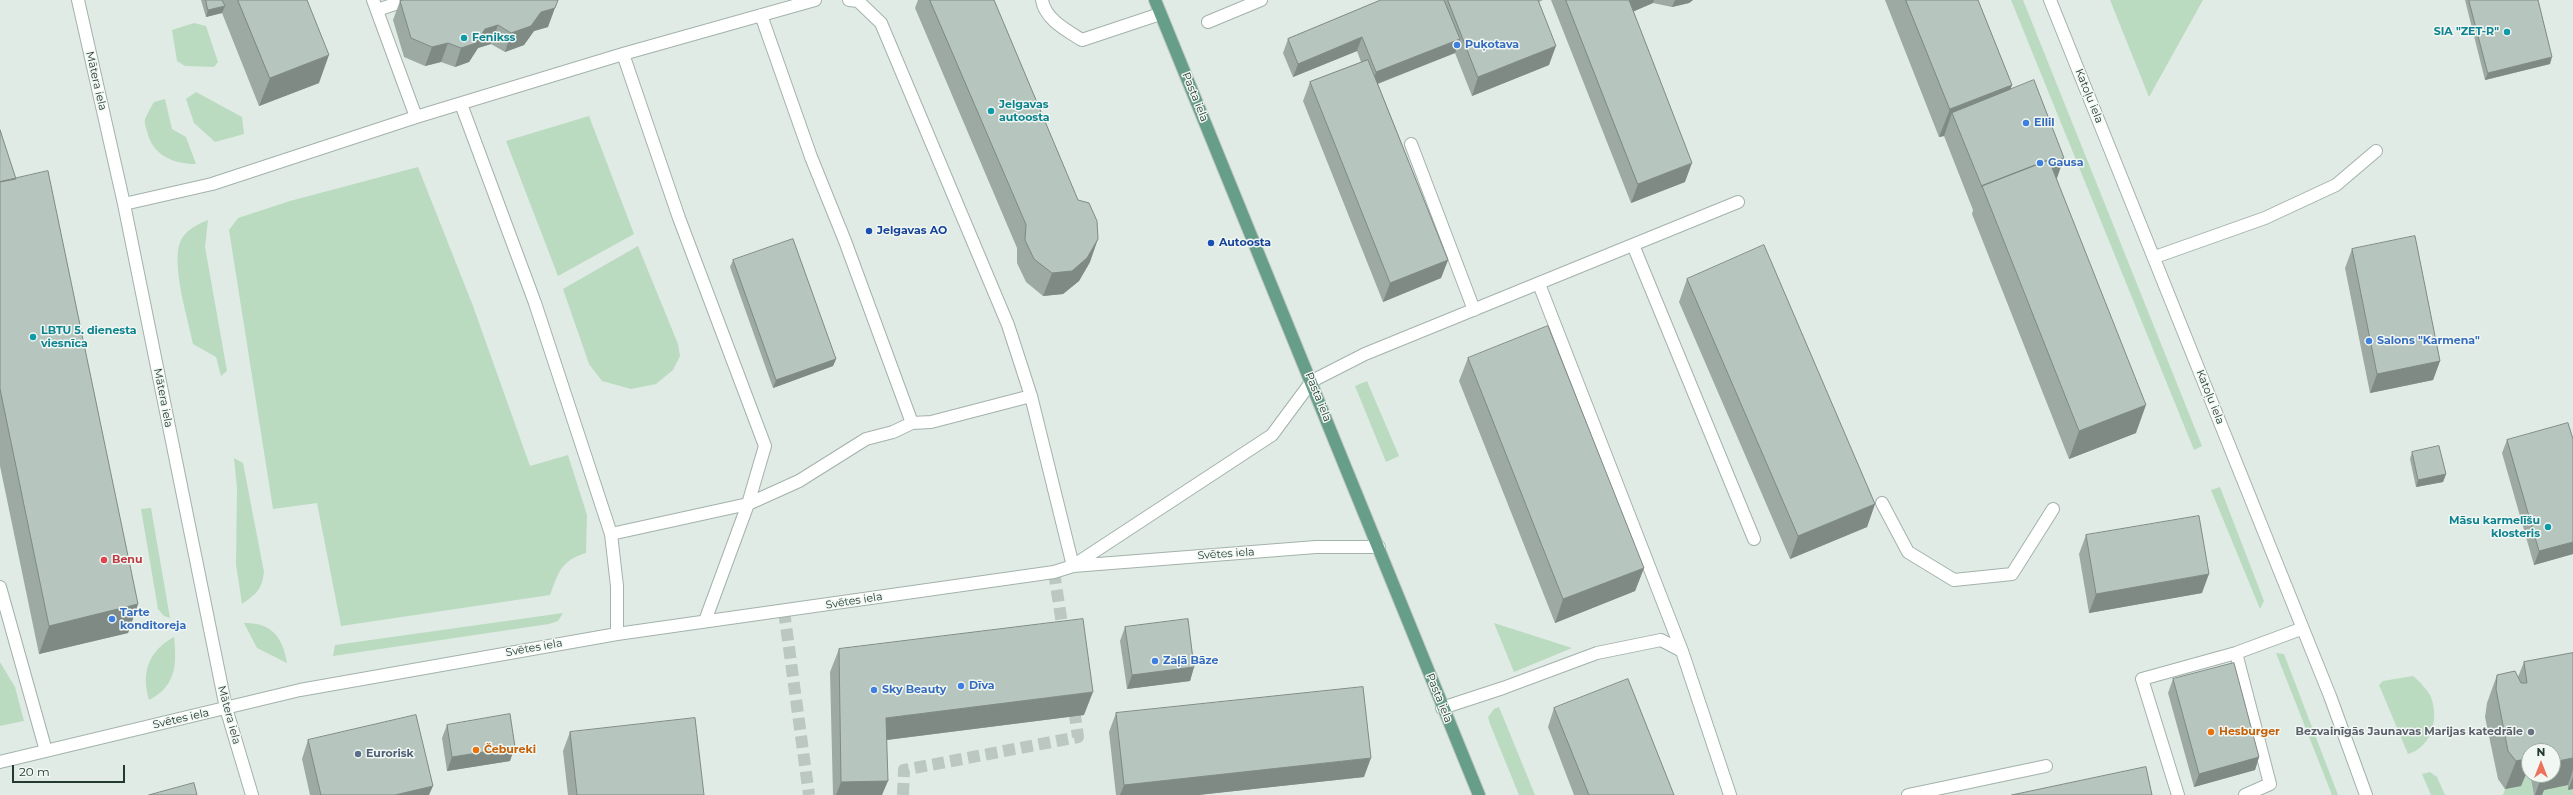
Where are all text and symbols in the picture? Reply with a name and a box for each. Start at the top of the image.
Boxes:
place label: SIA "ZET-R" [2434,25,2499,39]
marker: SIA "ZET-R" [2502,27,2512,37]
place label: Fenikss [472,31,515,45]
marker: Fenikss [459,33,469,43]
place label: Puķotava [1465,38,1519,52]
marker: Puķotava [1452,40,1462,50]
street label: Mātera iela [83,50,109,112]
street label: Katoļu iela [2072,67,2106,125]
street label: Pasta iela [1179,70,1211,124]
place label: Jelgavas autoosta [999,98,1050,124]
marker: Jelgavas autoosta [986,106,996,116]
place label: Ellil [2034,116,2055,130]
marker: Ellil [2021,118,2031,128]
place label: Gausa [2048,156,2083,170]
marker: Gausa [2035,158,2045,168]
place label: Jelgavas AO [877,224,947,238]
marker: Jelgavas AO [864,226,874,236]
place label: Autoosta [1219,236,1271,250]
marker: Autoosta [1206,238,1216,248]
place label: LBTU 5. dienesta viesnīca [41,324,137,350]
marker: LBTU 5. dienesta viesnīca [28,332,38,342]
place label: Salons "Karmena" [2377,334,2480,348]
marker: Salons "Karmena" [2364,336,2374,346]
street label: Mātera iela [151,367,175,429]
street label: Katoļu iela [2193,368,2227,426]
street label: Pasta iela [1302,370,1334,424]
place label: Māsu karmelīšu klosteris [2449,514,2540,540]
marker: Māsu karmelīšu klosteris [2543,522,2553,532]
street label: Svētes iela [1197,545,1255,563]
place label: Benu [112,553,143,567]
marker: Benu [99,555,109,565]
street label: Svētes iela [825,590,883,612]
place label: Tarte konditoreja [120,606,186,632]
marker: Tarte konditoreja [107,614,117,624]
street label: Svētes iela [505,637,563,659]
place label: Zaļā Bāze [1163,654,1218,668]
marker: Zaļā Bāze [1150,656,1160,666]
street label: Pasta iela [1423,671,1455,725]
place label: Dīva [969,679,995,693]
marker: Dīva [956,681,966,691]
place label: Sky Beauty [882,683,946,697]
street label: Mātera iela [215,684,243,746]
marker: Sky Beauty [869,685,879,695]
street label: Svētes iela [152,706,210,732]
place label: Hesburger [2219,725,2280,739]
place label: Bezvainīgās Jaunavas Marijas katedrāle [2296,725,2523,739]
marker: Hesburger [2206,727,2216,737]
marker: Bezvainīgās Jaunavas Marijas katedrāle [2526,727,2536,737]
place label: Čebureki [484,743,536,757]
north arrow [2521,743,2561,783]
marker: Čebureki [471,745,481,755]
text: N [2537,745,2545,759]
place label: Eurorisk [366,747,414,761]
marker: Eurorisk [353,749,363,759]
scale bar [14,757,127,783]
text: 20 m [19,764,50,779]

